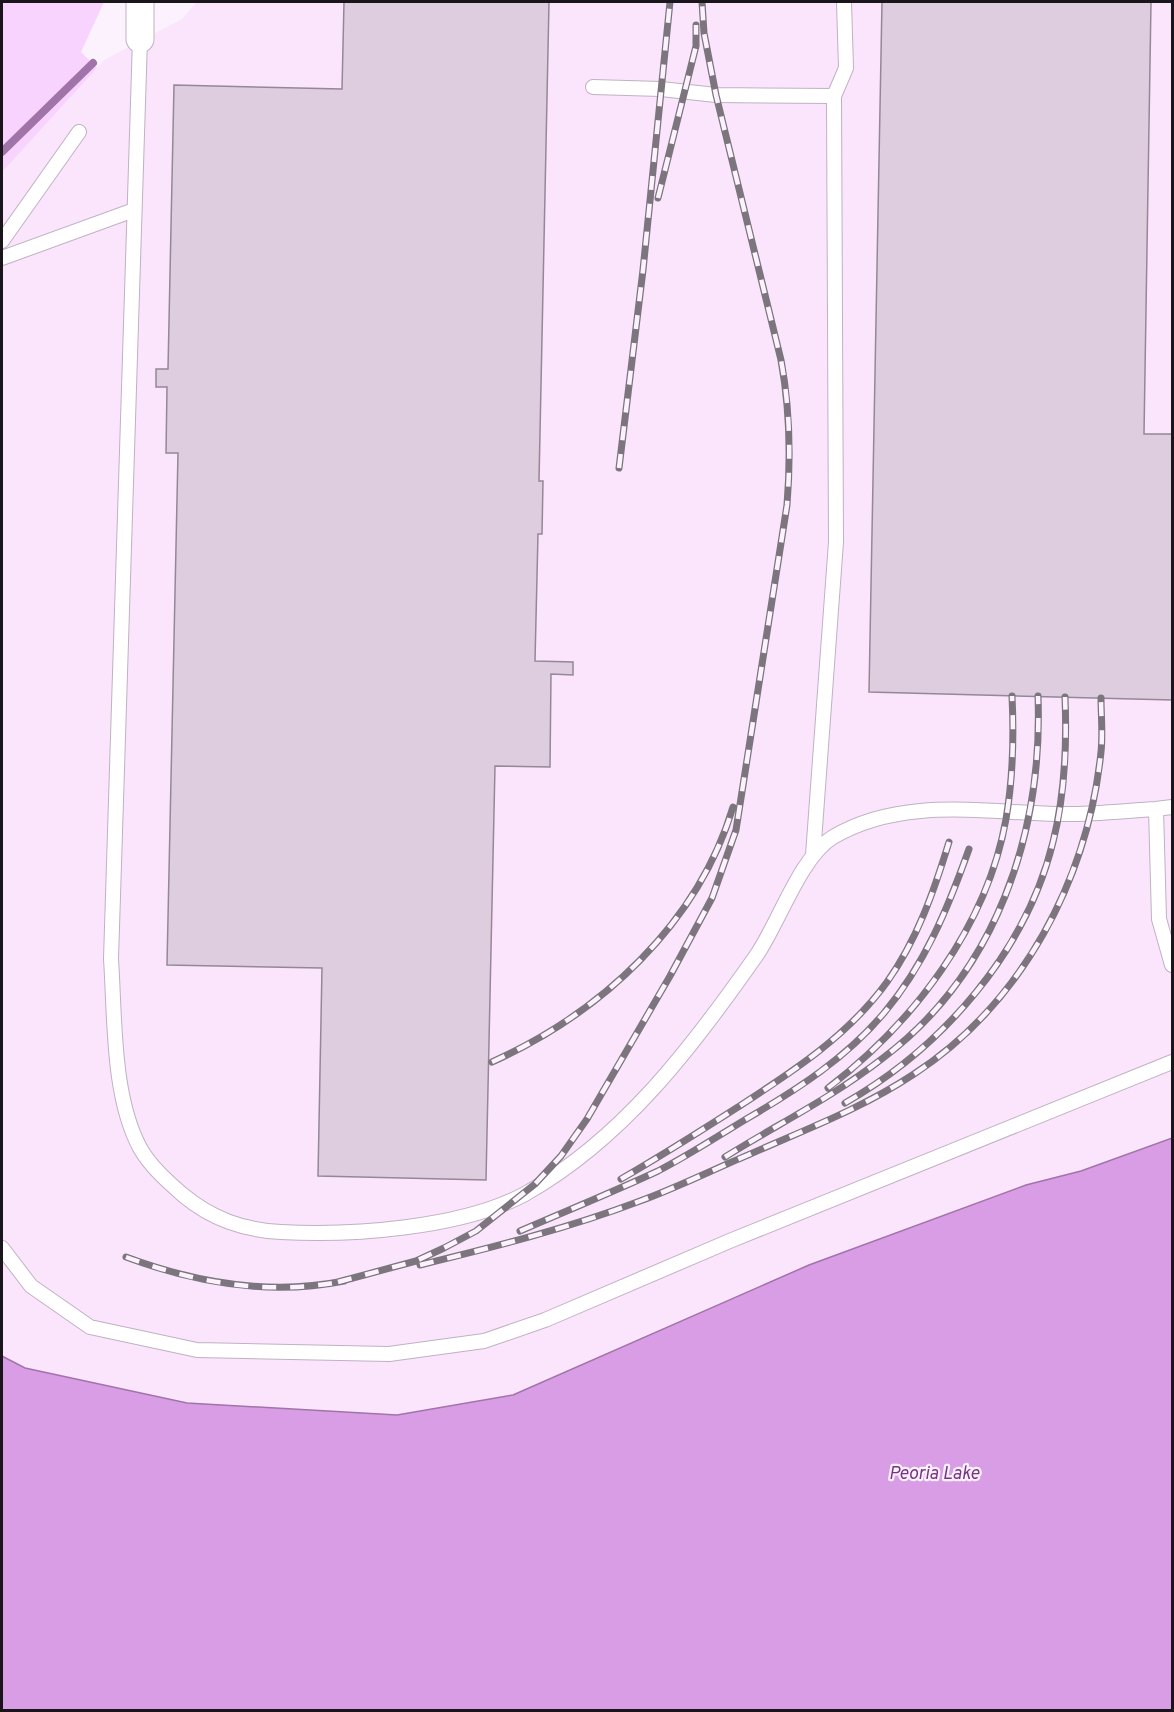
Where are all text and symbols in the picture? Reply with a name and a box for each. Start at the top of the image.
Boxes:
water label: Peoria Lake [889,1463,980,1486]

